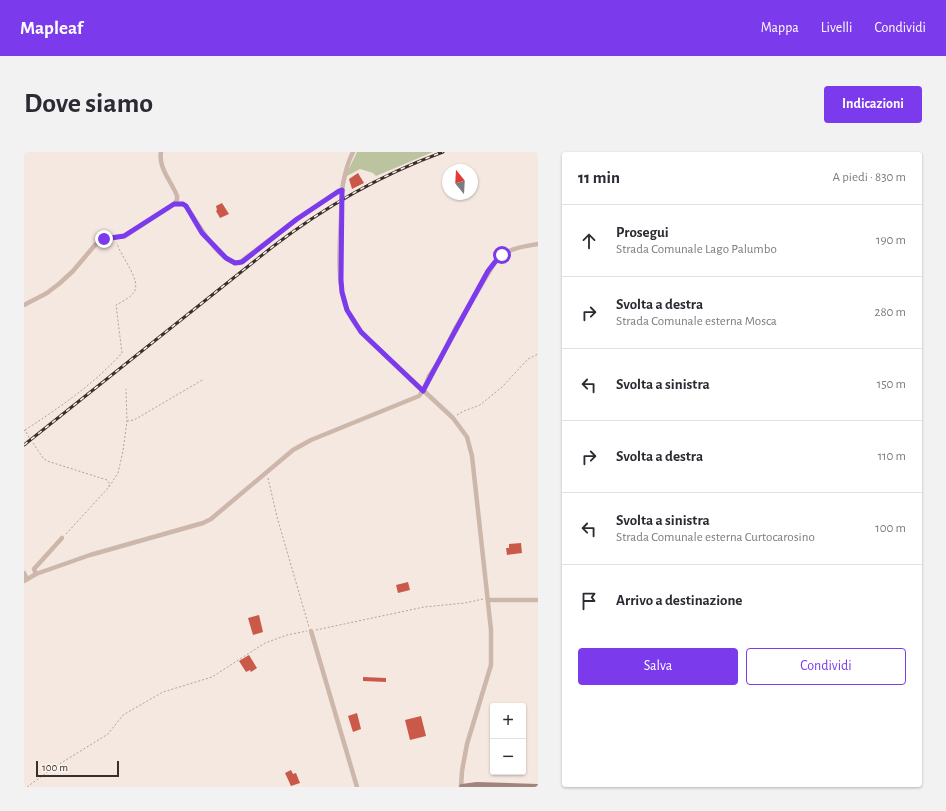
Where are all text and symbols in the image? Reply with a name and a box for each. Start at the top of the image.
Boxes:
text: Mapleaf [20,19,83,38]
text: Mappa [761,21,799,35]
text: Livelli [821,21,852,35]
text: Condividi [874,21,926,35]
button: Indicazioni [824,86,922,123]
text: Dove siamo [24,90,153,118]
north arrow [442,164,478,200]
text: 11 min [578,169,620,186]
text: A piedi · 830 m [833,171,906,184]
text: Prosegui [616,225,669,240]
route end [95,230,113,248]
icon: ahead [578,230,600,252]
text: 190 m [876,234,906,247]
text: Strada Comunale Lago Palumbo [616,243,777,256]
route start [493,246,511,264]
text: Svolta a destra [616,297,703,312]
icon: right [578,302,600,324]
text: 280 m [875,306,906,319]
text: Strada Comunale esterna Mosca [616,315,777,328]
icon: left [578,374,600,396]
text: Svolta a sinistra [616,377,710,392]
text: 150 m [877,378,906,391]
icon: right [578,446,600,468]
text: Svolta a destra [616,449,703,464]
text: 110 m [878,450,906,463]
text: Svolta a sinistra [616,513,710,528]
icon: left [578,518,600,540]
text: 100 m [875,522,906,535]
text: Strada Comunale esterna Curtocarosino [616,531,815,544]
icon: arrive [578,590,600,612]
text: Arrivo a destinazione [616,593,742,608]
button: Salva [578,648,738,685]
button: Condividi [746,648,906,685]
map controls [490,703,526,775]
button: + [490,703,526,739]
button: − [490,739,526,775]
scale bar [36,759,119,778]
text: 100 m [42,762,68,773]

